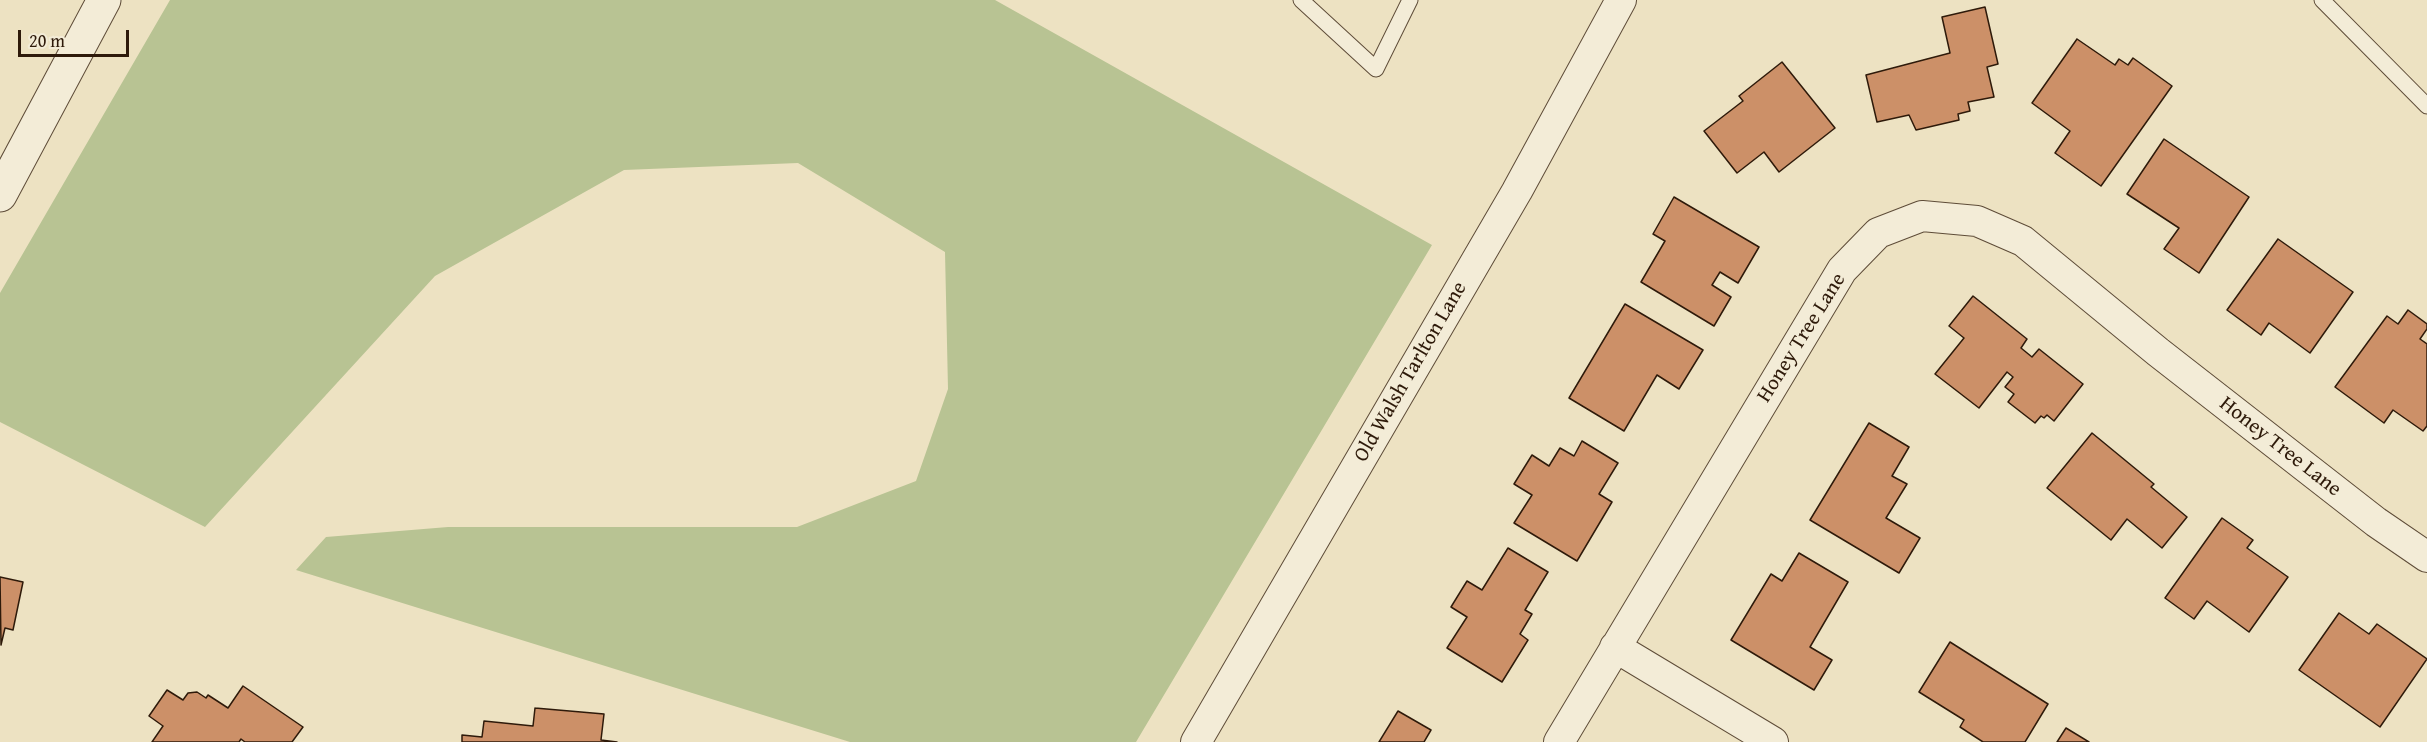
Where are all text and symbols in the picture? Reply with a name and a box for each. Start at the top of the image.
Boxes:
scale bar [21,18,132,56]
text: 20 m [29,27,65,54]
street label: Honey Tree Lane [1752,269,1852,407]
street label: Old Walsh Tarlton Lane [1349,277,1473,467]
street label: Honey Tree Lane [2214,392,2346,502]

